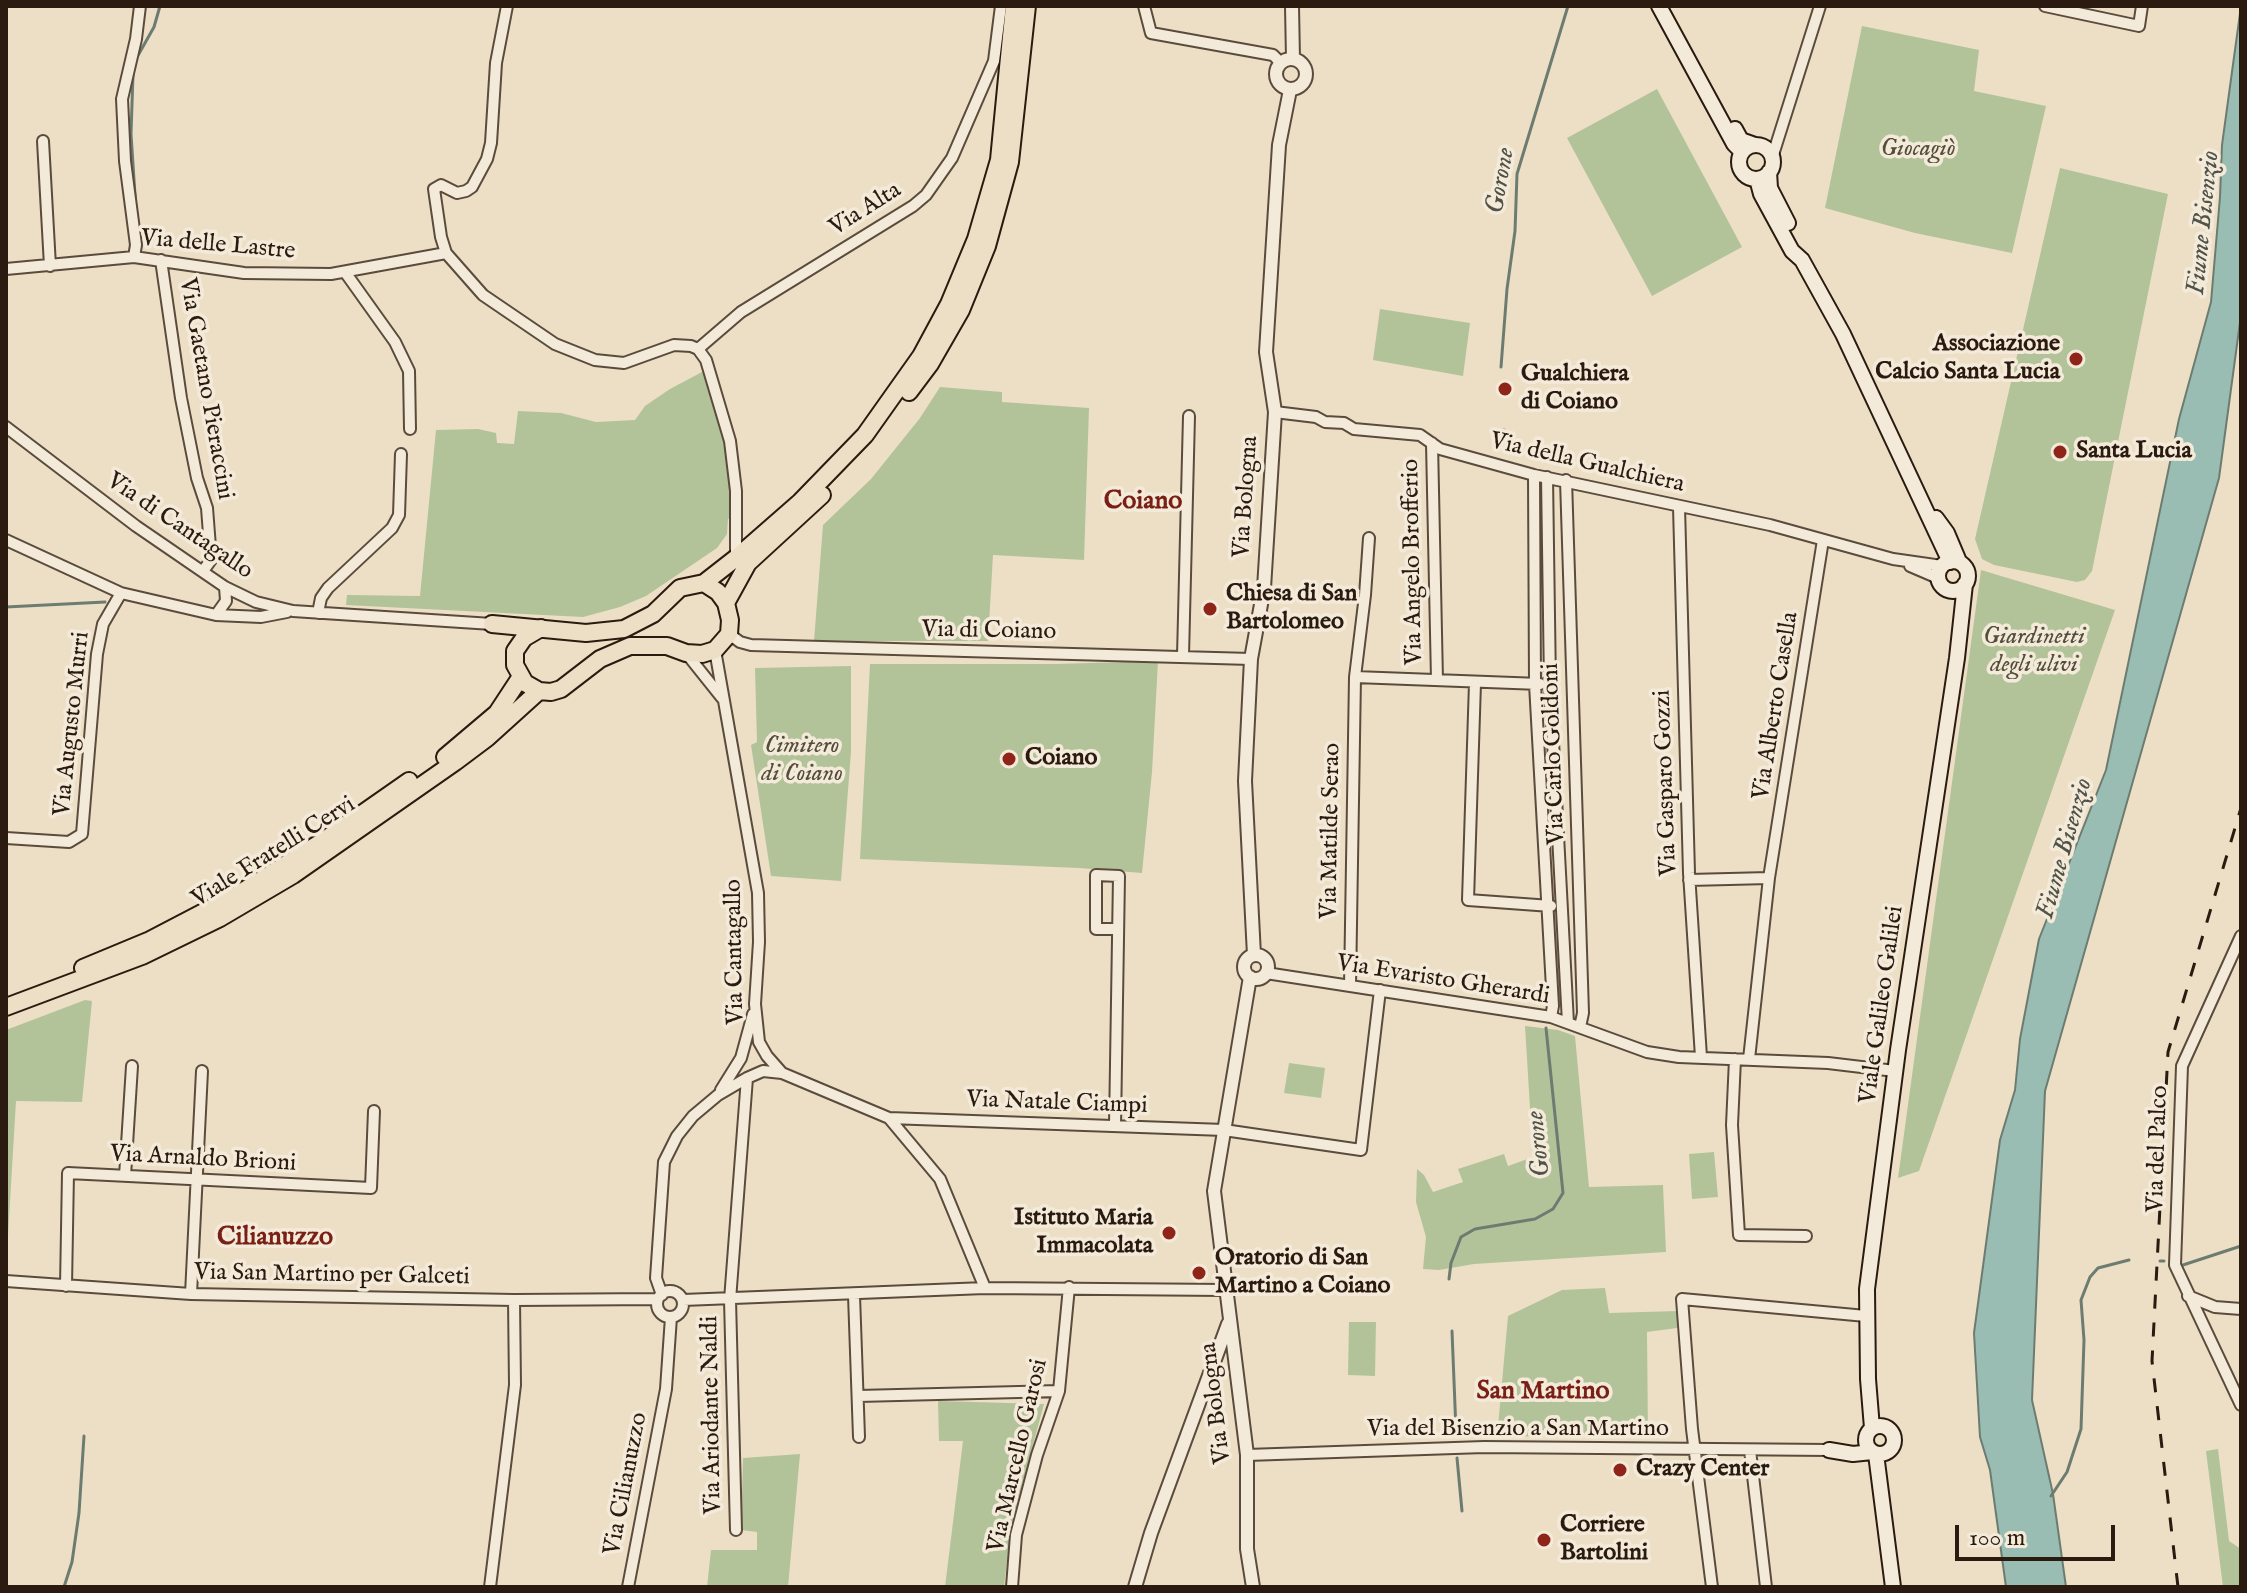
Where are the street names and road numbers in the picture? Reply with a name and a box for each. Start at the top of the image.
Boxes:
street label: Via Alta [825,177,907,243]
street label: Via delle Lastre [140,225,296,267]
street label: Via Gaetano Pieraccini [171,276,239,502]
street label: Via della Gualchiera [1487,428,1687,500]
street label: Via Bologna [1228,435,1266,559]
street label: Via Angelo Brofferio [1398,459,1430,665]
street label: Via di Cantagallo [100,467,258,587]
street label: Via Alberto Casella [1748,610,1806,802]
street label: Via di Coiano [921,616,1057,648]
street label: Via Augusto Murri [49,630,97,818]
street label: Via Carlo Goldoni [1537,663,1573,845]
street label: Via Gasparo Gozzi [1649,689,1685,877]
street label: Via Matilde Serao [1316,743,1348,919]
street label: Viale Fratelli Cervi [187,791,361,915]
street label: Via Cantagallo [720,879,752,1025]
street label: Viale Galileo Galilei [1855,904,1911,1106]
street label: Via Evaristo Gherardi [1335,950,1551,1012]
street label: Via del Palco [2142,1085,2176,1213]
street label: Via Natale Ciampi [966,1086,1148,1122]
street label: Via Arnaldo Brioni [109,1141,297,1179]
street label: Via San Martino per Galceti [194,1259,470,1293]
street label: Via Ariodante Naldi [697,1316,729,1514]
street label: Via Bologna [1195,1341,1239,1465]
street label: Via Marcello Garosi [983,1356,1055,1556]
street label: Via Cilianuzzo [599,1410,655,1558]
street label: Via del Bisenzio a San Martino [1367,1416,1669,1444]

